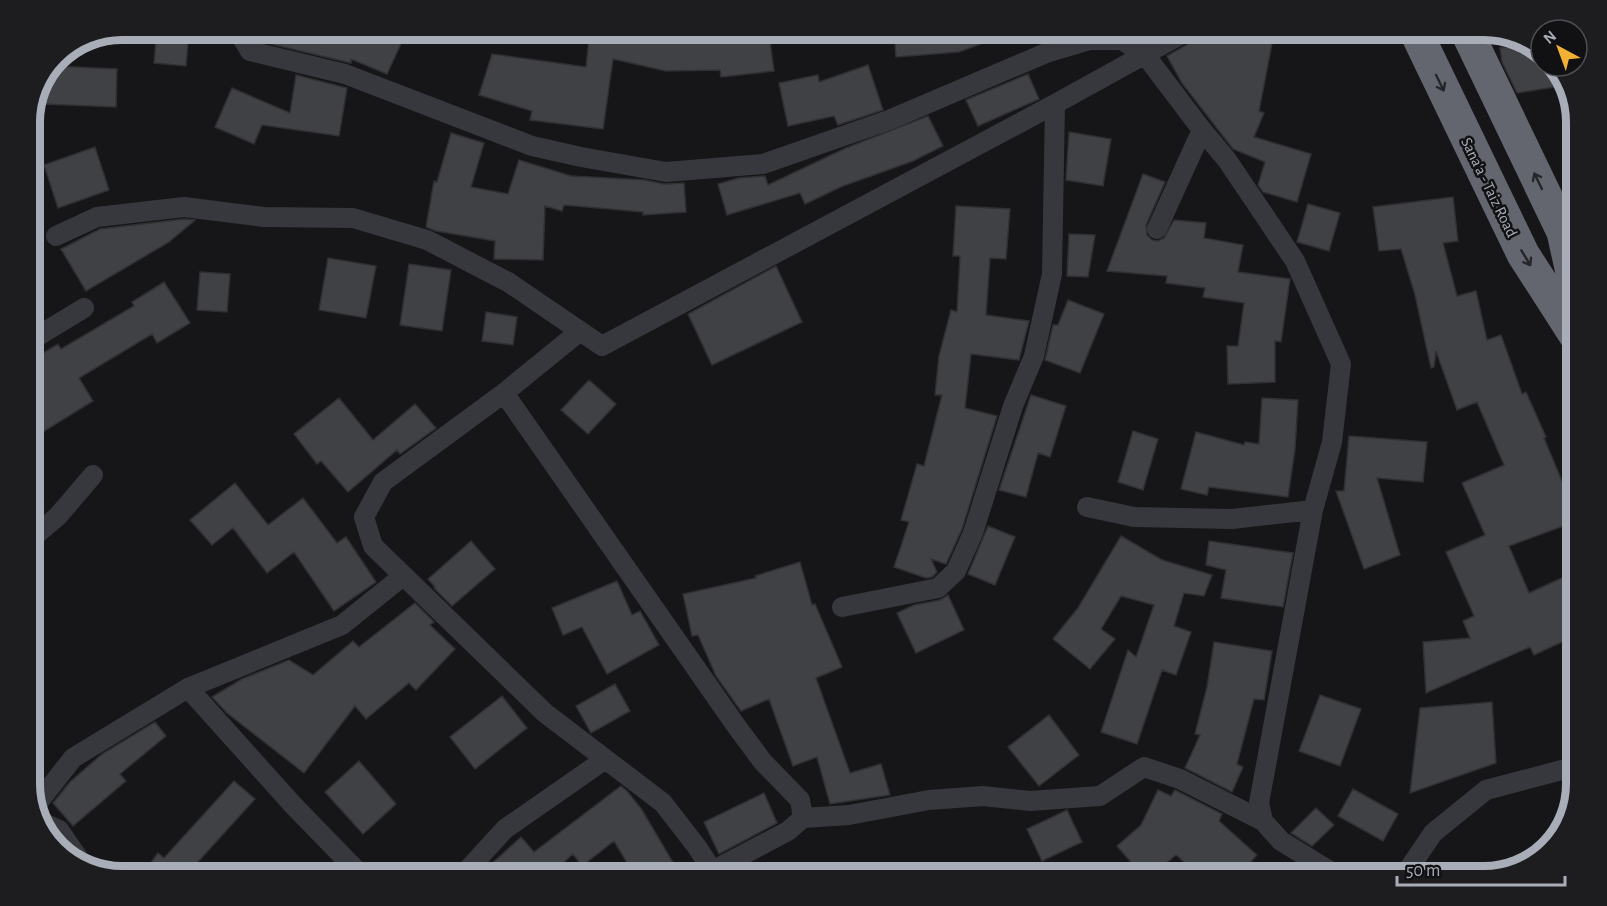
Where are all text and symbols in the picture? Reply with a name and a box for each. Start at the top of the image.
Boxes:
north arrow [1529,18,1589,78]
text: N [1540,28,1559,47]
one-way arrow [1435,73,1447,91]
street label: Sana'a - Taiz Road [1458,135,1520,240]
one-way arrow [1532,172,1544,190]
one-way arrow [1520,249,1532,266]
scale bar [1397,849,1565,887]
text: 50 m [1406,862,1440,880]

